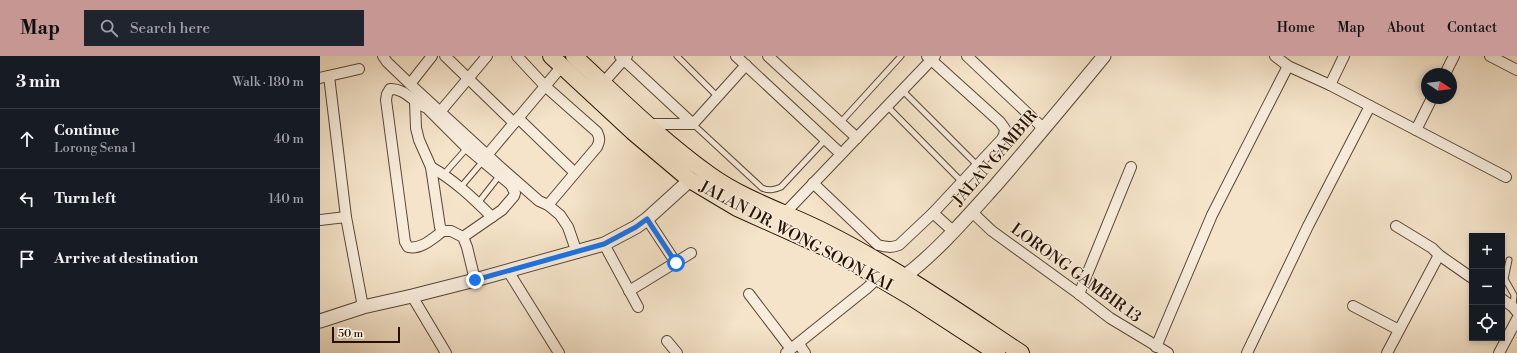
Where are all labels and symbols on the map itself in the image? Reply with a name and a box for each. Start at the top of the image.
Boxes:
north arrow [1421,68,1457,104]
street label: JALAN GAMBIR [948,106,1042,211]
street label: JALAN DR. WONG SOON KAI [695,176,896,295]
street label: LORONG GAMBIR 13 [1007,219,1145,327]
route start [667,254,685,272]
route end [466,271,484,289]
scale bar [332,325,400,344]

